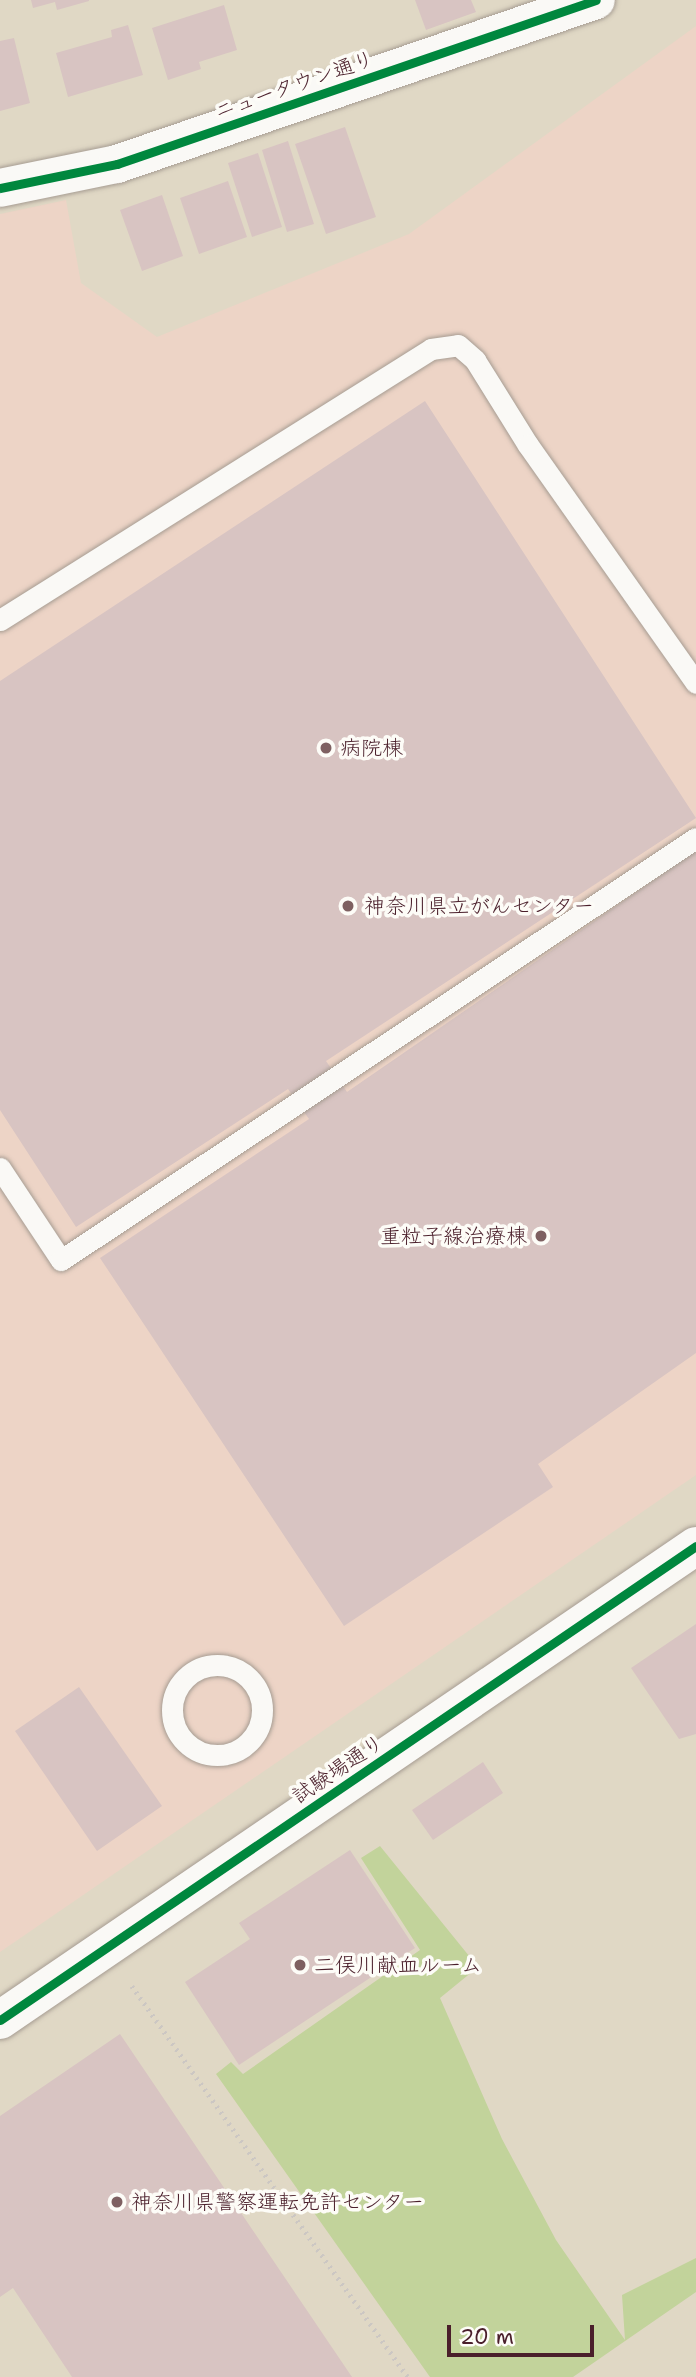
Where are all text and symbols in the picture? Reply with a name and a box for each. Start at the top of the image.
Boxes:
street label: ニュータウン通り [210,46,378,124]
place label: 病院棟 [340,735,403,761]
marker: 病院棟 [318,740,334,756]
place label: 神奈川県立がんセンター [364,893,595,919]
marker: 神奈川県立がんセンター [338,896,358,916]
place label: 重粒子線治療棟 [380,1223,527,1249]
marker: 重粒子線治療棟 [533,1228,549,1244]
street label: 試験場通り [287,1729,389,1809]
place label: 二俣川献血ルーム [314,1952,483,1978]
marker: 二俣川献血ルーム [292,1957,308,1973]
place label: 神奈川県警察運転免許センター [131,2189,425,2215]
marker: 神奈川県警察運転免許センター [109,2194,125,2210]
scale bar [451,2310,598,2354]
text: 20 m [460,2323,514,2351]

